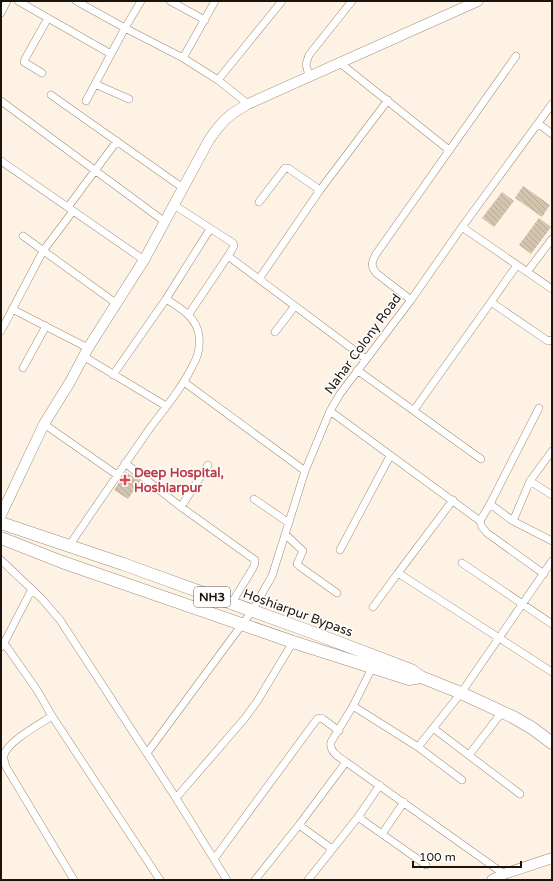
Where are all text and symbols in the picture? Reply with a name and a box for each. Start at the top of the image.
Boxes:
street label: Nahar Colony Road [321,291,405,397]
place label: Deep Hospital, Hoshiarpur [134,465,224,496]
marker: Deep Hospital, Hoshiarpur [119,474,131,486]
street label: Hoshiarpur Bypass [241,586,355,640]
road number: NH3 [194,587,230,607]
scale bar [413,843,521,869]
text: 100 m [419,850,456,864]

